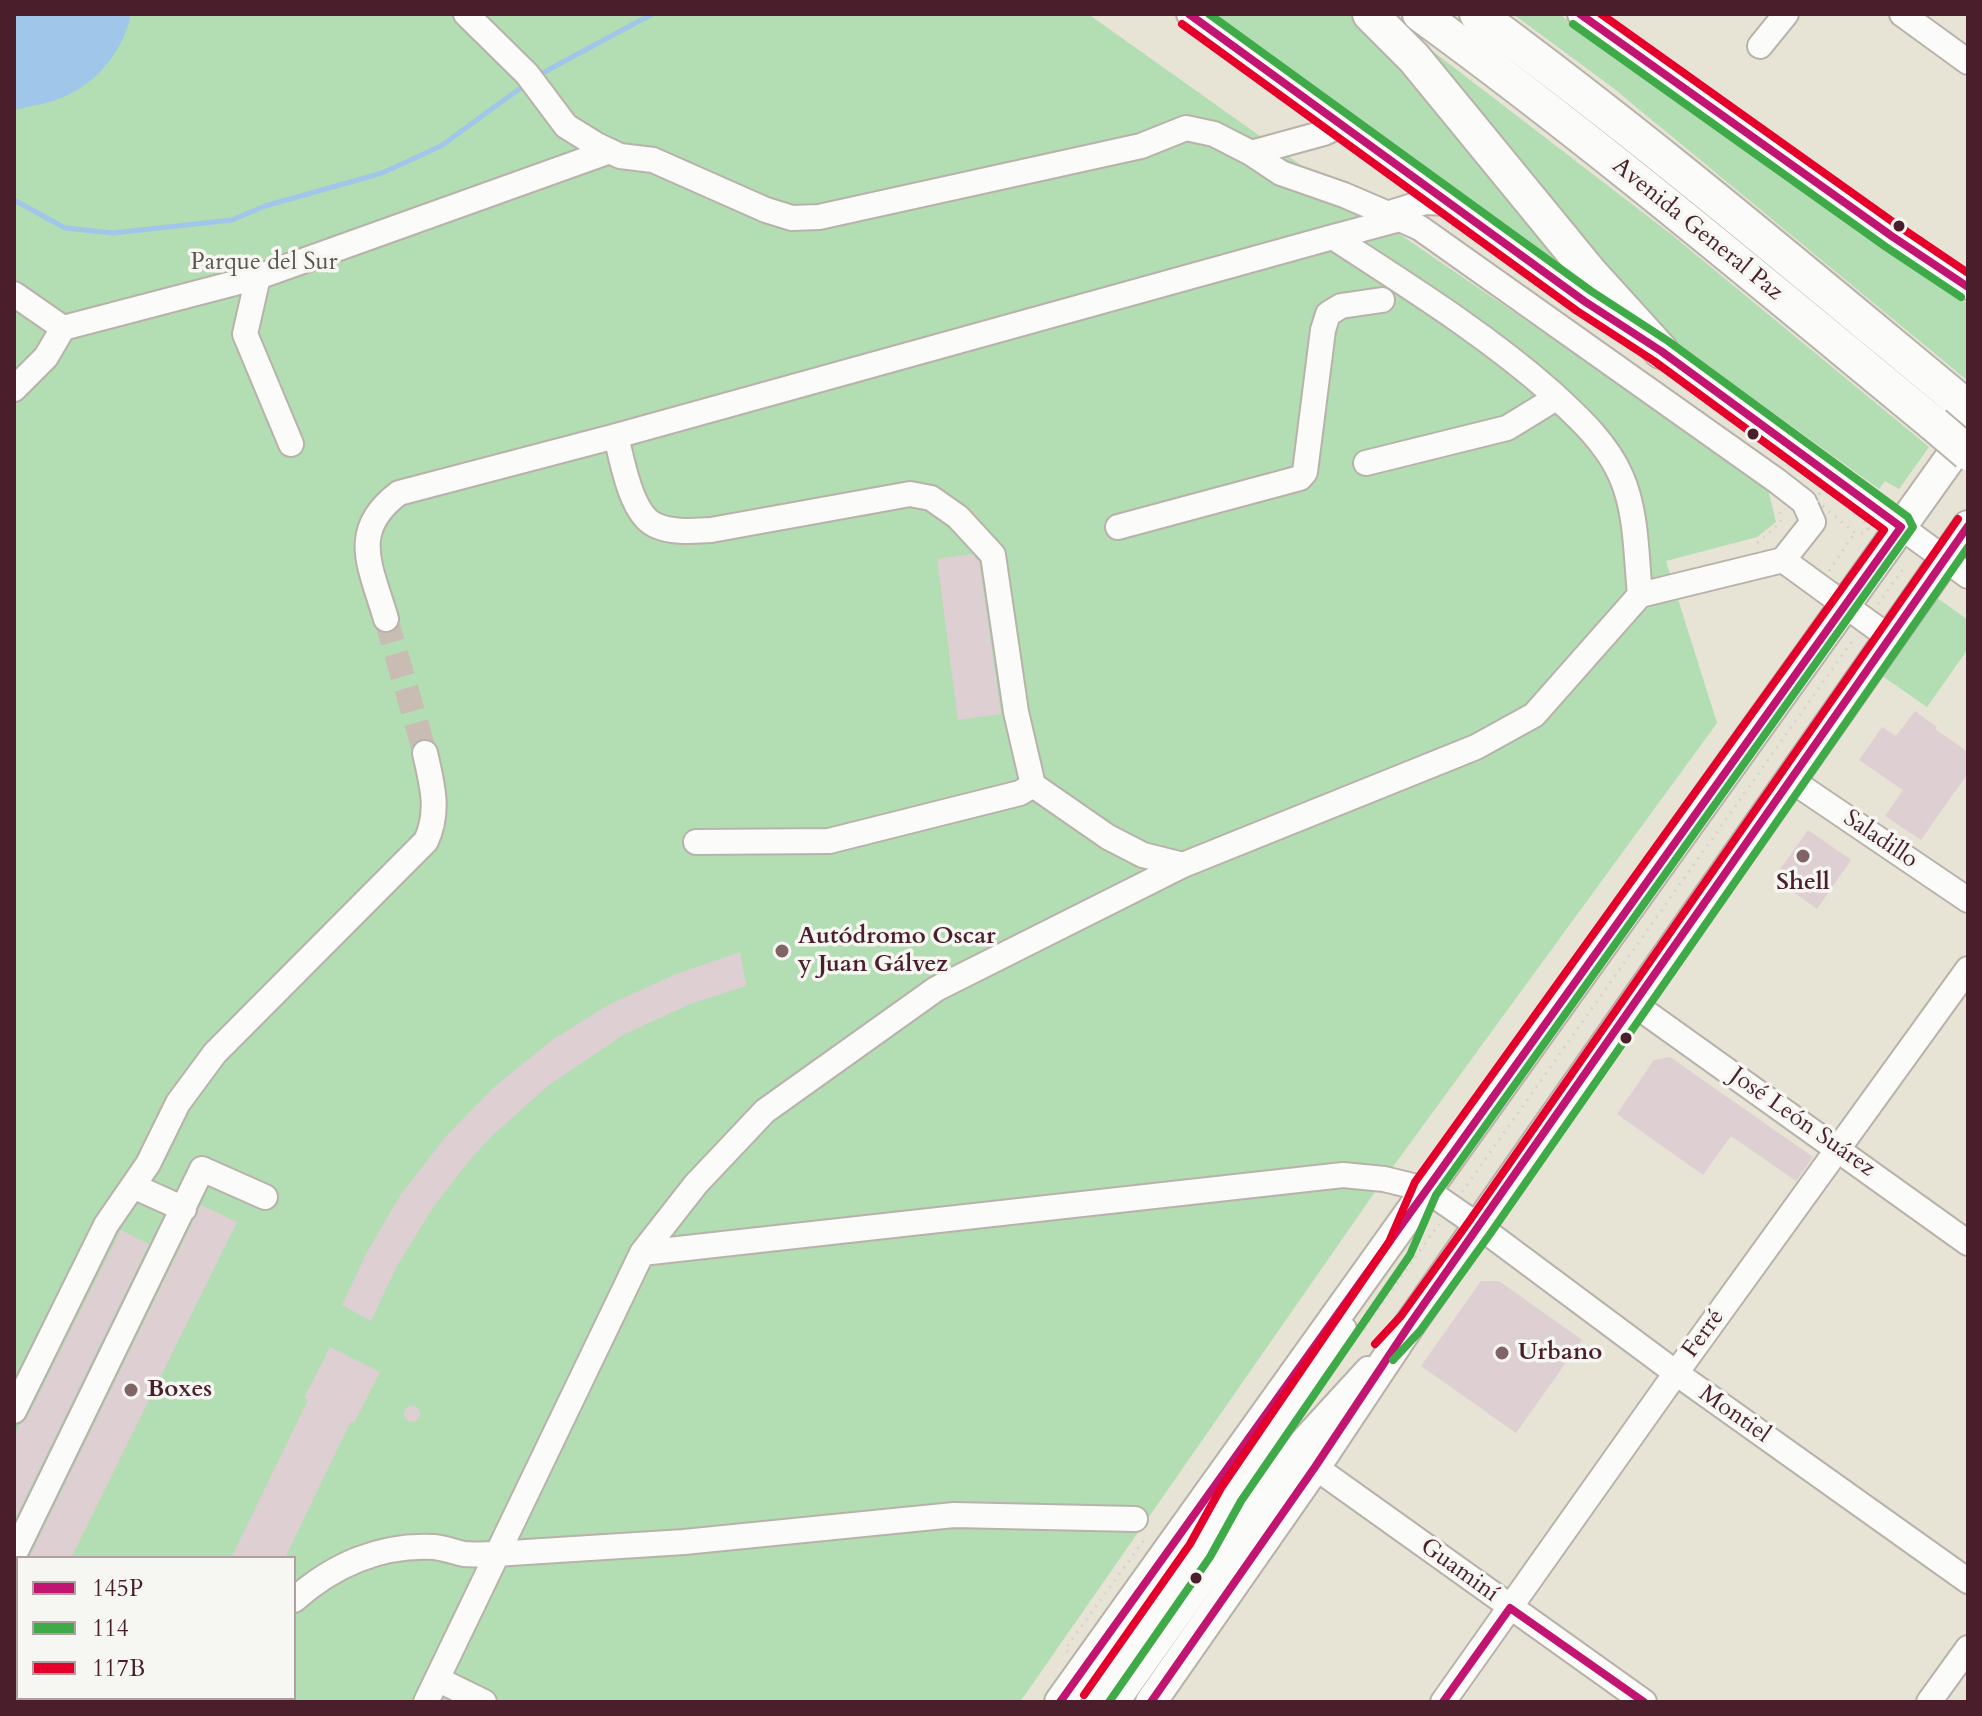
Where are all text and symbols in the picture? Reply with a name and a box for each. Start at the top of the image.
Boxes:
street label: Avenida General Paz [1606,152,1788,308]
unlabelled marker [1891,218,1907,234]
park label: Parque del Sur [191,249,337,277]
unlabelled marker [1745,426,1761,442]
street label: Saladillo [1837,805,1923,875]
marker: Shell [1794,847,1812,865]
place label: Shell [1776,869,1830,897]
place label: Autódromo Oscar y Juan Gálvez [798,923,996,979]
marker: Autódromo Oscar y Juan Gálvez [773,942,791,960]
unlabelled marker [1618,1030,1634,1046]
street label: José León Suárez [1724,1062,1880,1184]
street label: Ferré [1677,1304,1731,1364]
place label: Urbano [1518,1339,1602,1367]
marker: Urbano [1493,1344,1511,1362]
place label: Boxes [147,1376,212,1404]
street label: Montiel [1693,1380,1775,1450]
marker: Boxes [122,1381,140,1399]
street label: Guaminí [1414,1533,1504,1609]
legend [16,1556,296,1700]
unlabelled marker [1188,1570,1204,1586]
text: 145P [92,1572,143,1605]
text: 114 [92,1612,129,1645]
text: 117B [92,1652,145,1685]

